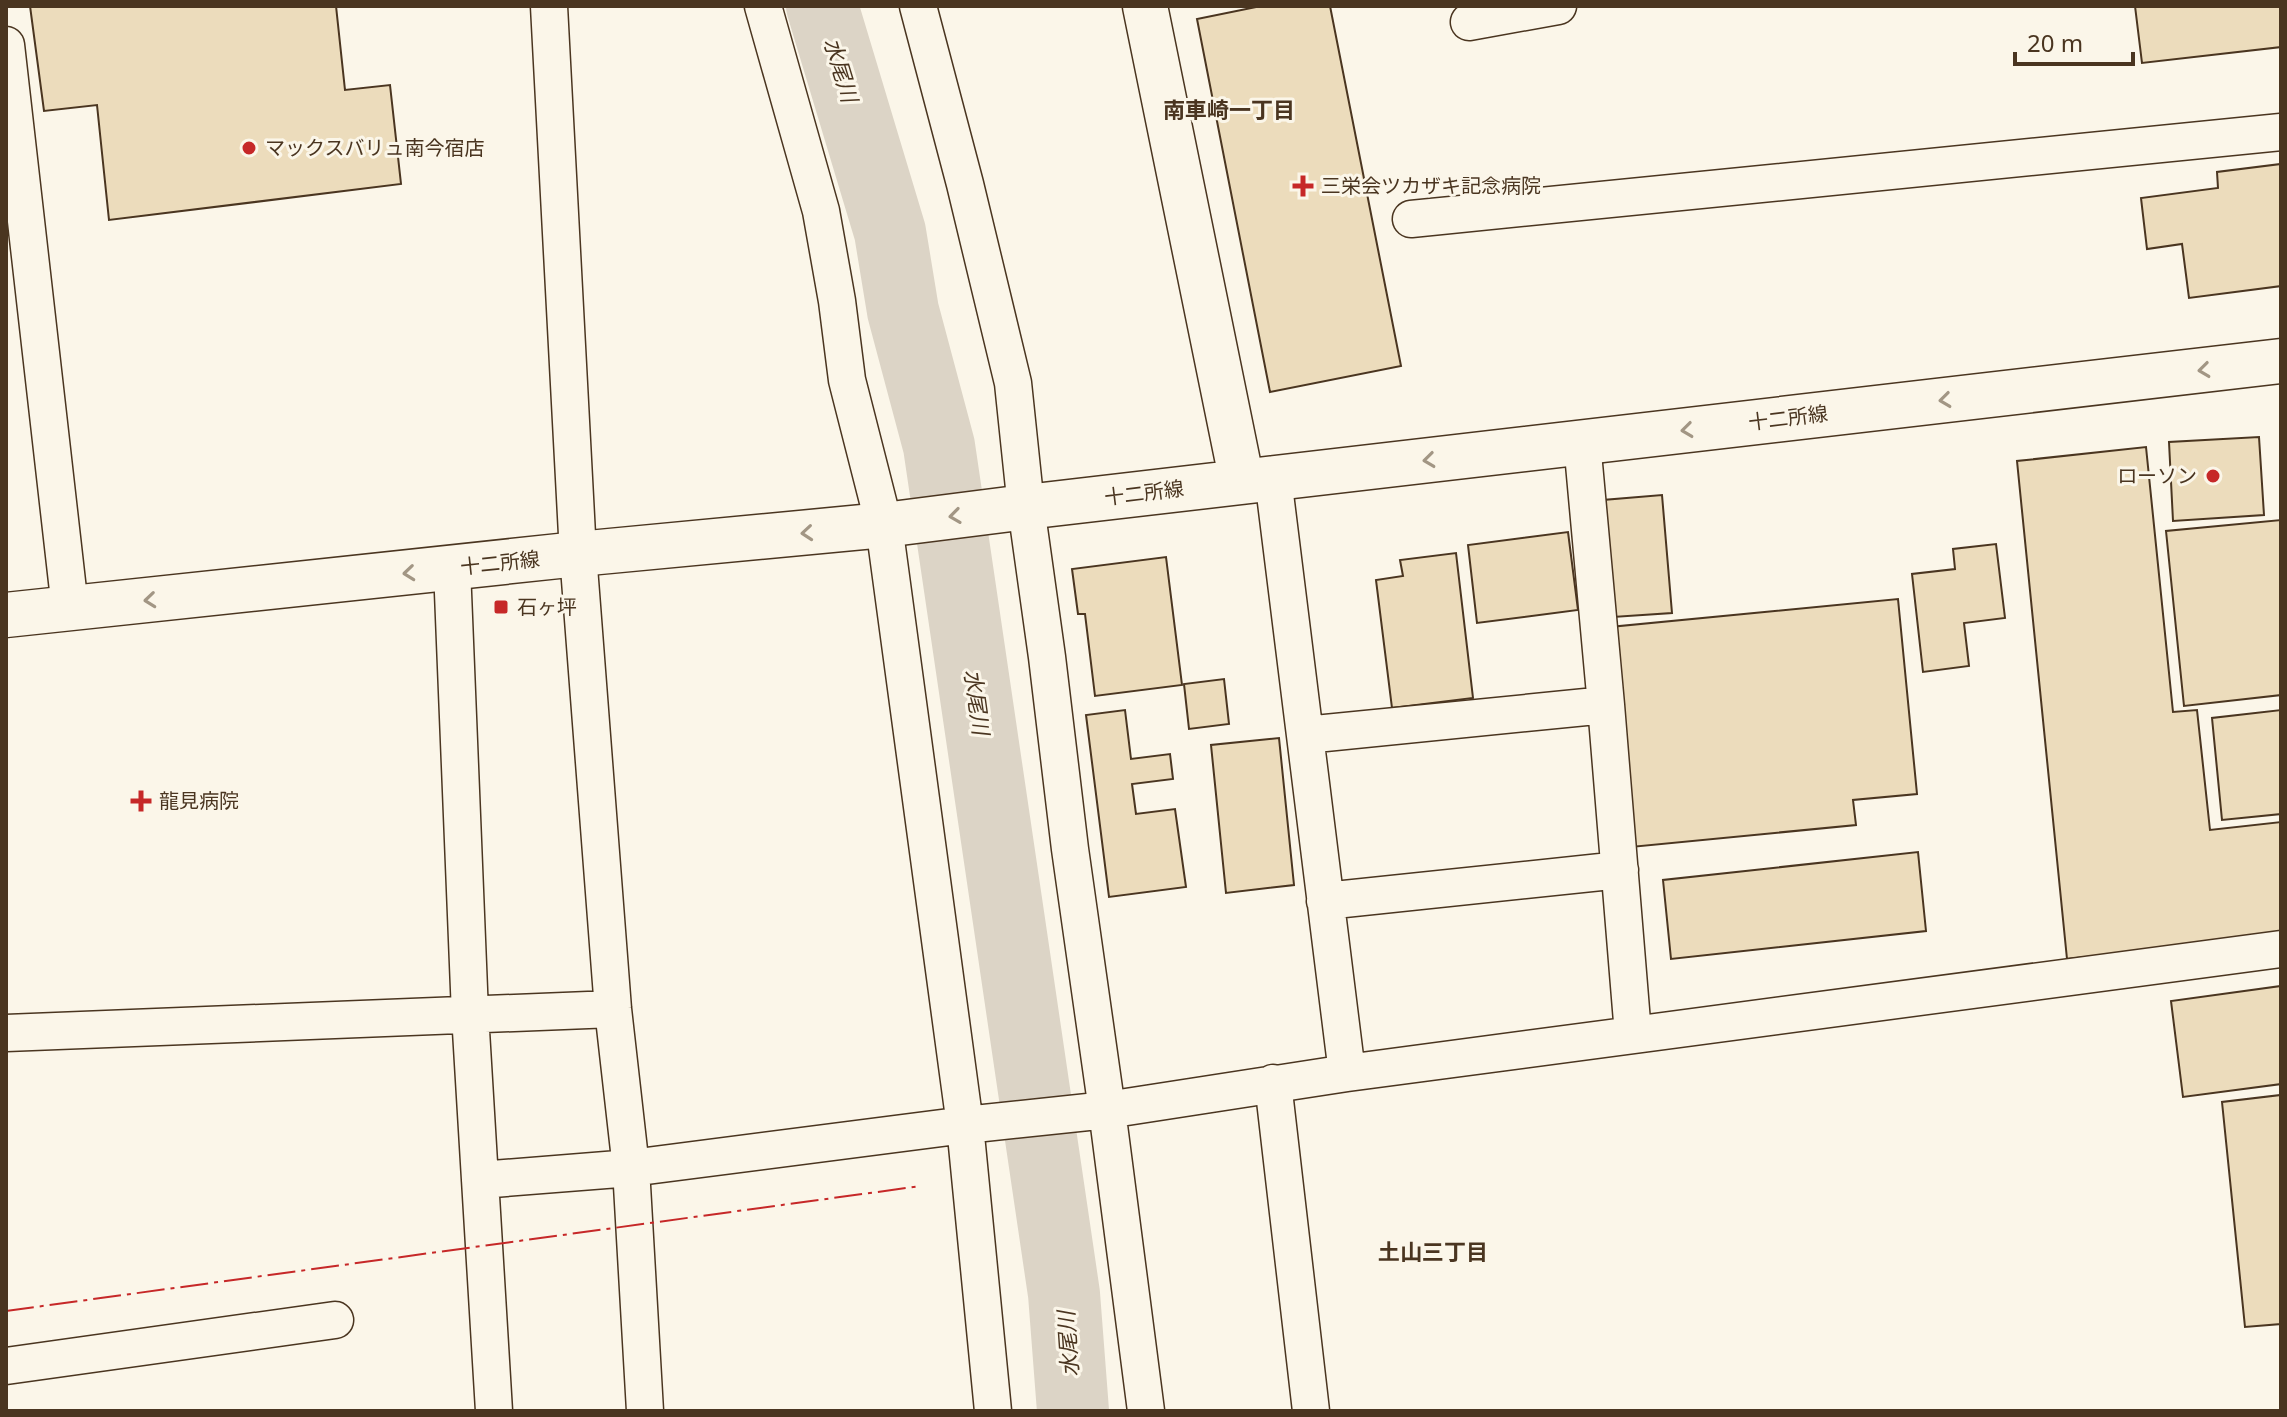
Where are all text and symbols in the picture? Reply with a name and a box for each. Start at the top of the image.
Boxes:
scale bar [2015,16,2133,66]
text: 20 m [2027,26,2083,59]
water label: 水尾川 [818,34,867,108]
district label: 南車崎一丁目 [1163,94,1295,124]
place label: マックスバリュ南今宿店 [265,134,484,161]
marker: マックスバリュ南今宿店 [240,139,258,157]
place label: 三栄会ツカザキ記念病院 [1321,172,1541,199]
marker: 三栄会ツカザキ記念病院 [1292,175,1314,197]
one-way arrow [2197,362,2210,379]
one-way arrow [1938,392,1951,409]
street label: 十二所線 [1747,399,1829,436]
one-way arrow [1680,421,1694,438]
one-way arrow [1422,451,1436,468]
place label: ローソン [2117,462,2197,489]
marker: ローソン [2204,467,2222,485]
street label: 十二所線 [1103,474,1185,511]
one-way arrow [948,507,962,524]
one-way arrow [800,524,813,541]
street label: 十二所線 [459,545,541,580]
one-way arrow [402,564,415,581]
one-way arrow [143,591,156,608]
place label: 石ヶ坪 [517,593,577,620]
marker: 石ヶ坪 [492,598,510,616]
water label: 水尾川 [959,667,998,739]
place label: 龍見病院 [159,787,239,814]
marker: 龍見病院 [130,790,152,812]
district label: 土山三丁目 [1378,1236,1488,1266]
water label: 水尾川 [1050,1308,1084,1378]

